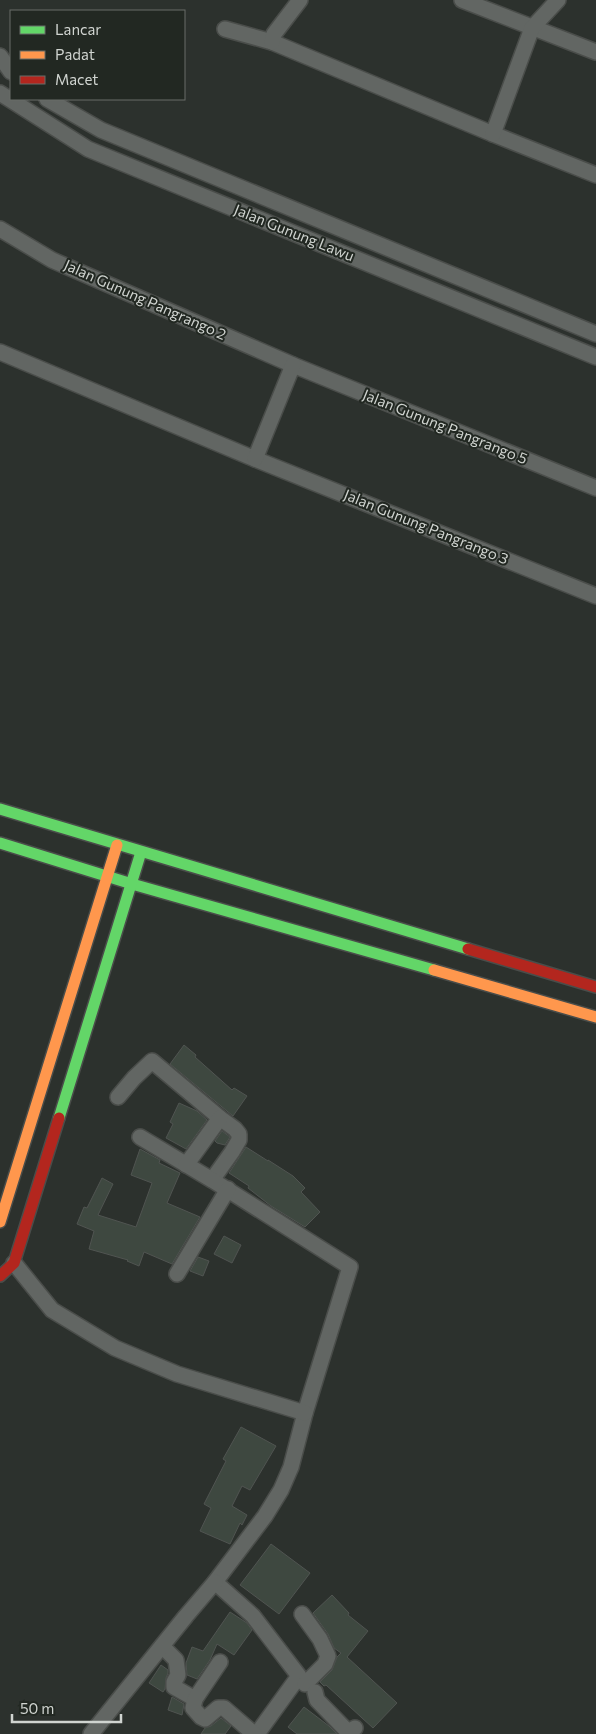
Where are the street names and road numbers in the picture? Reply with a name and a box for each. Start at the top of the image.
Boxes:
street label: Jalan Gunung Lawu [232,200,357,264]
street label: Jalan Gunung Pangrango 2 [62,255,229,343]
street label: Jalan Gunung Pangrango 5 [360,385,530,467]
street label: Jalan Gunung Pangrango 3 [341,485,511,567]

